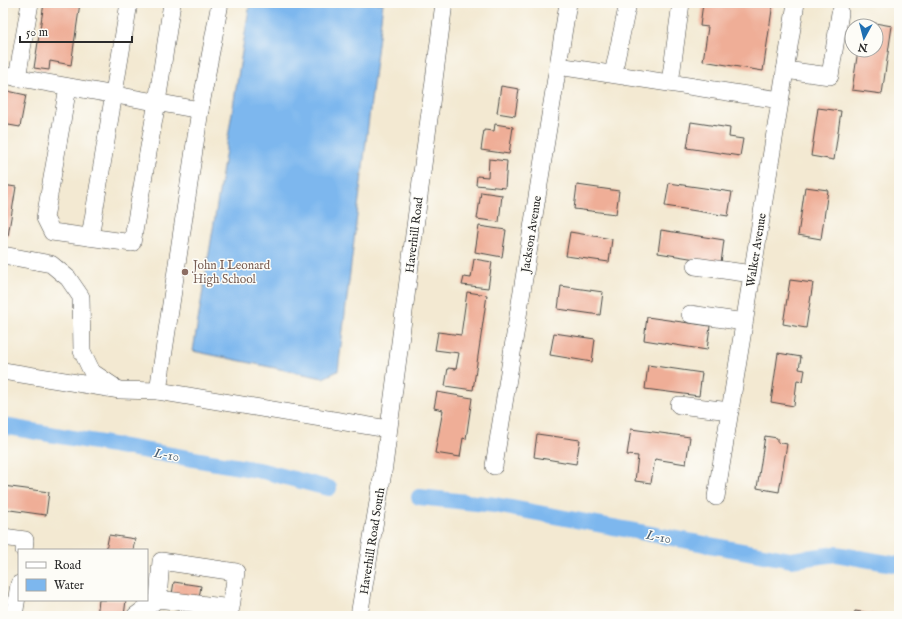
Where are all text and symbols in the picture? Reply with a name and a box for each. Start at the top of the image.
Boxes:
scale bar [20,18,132,44]
north arrow [844,18,884,58]
text: 50 m [26,25,48,40]
text: N [857,39,869,55]
street label: Jackson Avenue [518,194,546,276]
street label: Haverhill Road [402,196,427,274]
street label: Walker Avenue [743,212,770,288]
place label: John I Leonard High School [191,258,271,287]
marker: John I Leonard High School [180,267,190,277]
water label: L-10 [152,445,181,466]
street label: Haverhill Road South [357,486,388,596]
water label: L-10 [644,526,673,548]
legend [18,549,148,601]
text: Road [54,558,82,573]
text: Water [54,578,85,593]

